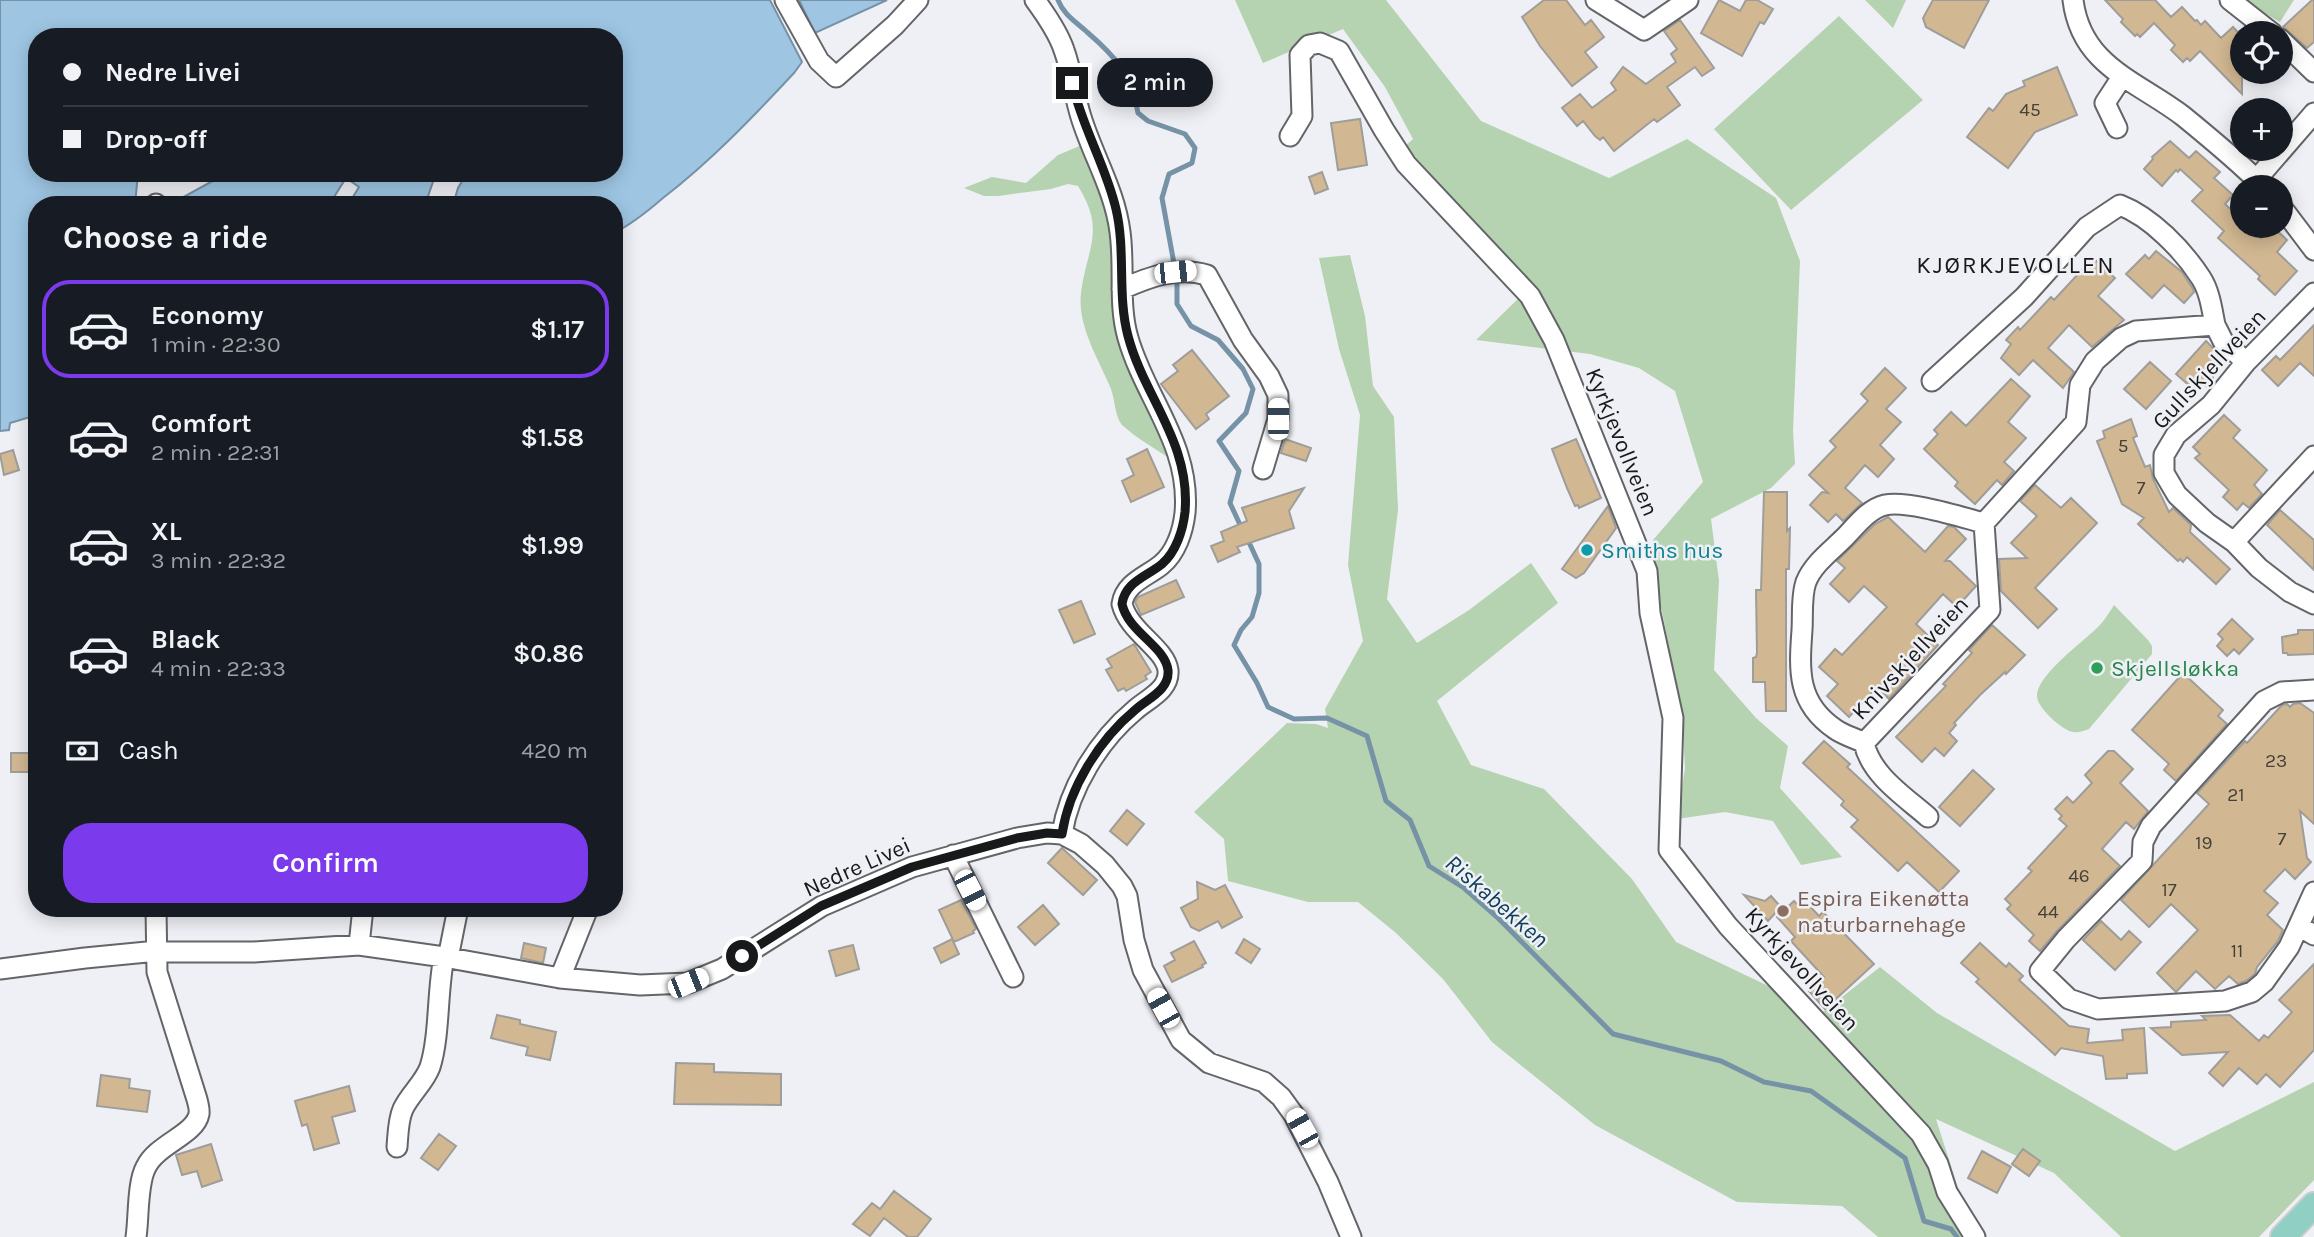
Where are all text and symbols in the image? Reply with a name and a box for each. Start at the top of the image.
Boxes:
map controls [2230,21,2293,238]
button: locate [2230,21,2293,84]
text: Nedre Livei [105,57,241,88]
callout: 2 min [1096,58,1212,108]
route end [1056,67,1088,99]
text: 2 min [1124,69,1186,96]
button: + [2230,98,2293,161]
house number: 45 [2019,99,2041,121]
text: Drop-off [105,124,207,155]
button: − [2230,175,2293,238]
text: Choose a ride [63,219,268,256]
district label: KJØRKJEVOLLEN [1916,251,2116,279]
car [1154,259,1197,285]
icon: car [67,298,130,361]
text: Economy [151,300,263,331]
street label: Gullskjellveien [2147,303,2271,435]
text: $1.17 [530,314,584,345]
text: 1 min · 22:30 [151,331,281,358]
street label: Kyrkjevollveien [1580,364,1664,520]
car [1268,398,1289,440]
icon: car [67,406,130,469]
text: Comfort [151,408,252,439]
text: $1.58 [521,422,584,453]
house number: 5 [2118,435,2128,457]
text: 2 min · 22:31 [151,439,280,466]
house number: 7 [2137,477,2146,499]
icon: car [67,514,130,577]
text: XL [151,516,182,547]
text: $1.99 [521,530,584,561]
place label: Smiths hus [1601,537,1723,564]
marker: Smiths hus [1579,542,1595,558]
text: 3 min · 22:32 [151,547,286,574]
street label: Knivskjellveien [1846,591,1974,725]
icon: car [67,622,130,685]
text: Black [151,624,220,655]
text: $0.86 [513,638,584,669]
text: 4 min · 22:33 [151,655,286,682]
place label: Skjellsløkka [2111,655,2239,682]
marker: Skjellsløkka [2089,660,2105,676]
icon: cash [63,732,101,770]
text: Cash [119,735,179,766]
text: 420 m [521,737,588,764]
house number: 23 [2265,750,2287,772]
house number: 21 [2227,784,2245,806]
button: Confirm [63,823,588,903]
house number: 7 [2278,828,2287,850]
street label: Nedre Livei [799,831,915,903]
house number: 19 [2195,832,2213,854]
water label: Riskabekken [1440,849,1554,953]
house number: 46 [2068,865,2090,887]
car [952,867,989,913]
house number: 17 [2161,879,2177,901]
place label: Espira Eikenøtta naturbarnehage [1797,885,1970,938]
street label: Kyrkjevollveien [1739,901,1865,1037]
house number: 44 [2037,901,2059,923]
marker: Espira Eikenøtta naturbarnehage [1775,903,1791,919]
route start [726,940,758,972]
house number: 11 [2231,940,2243,962]
car [665,965,712,1001]
car [1144,985,1183,1031]
car [1283,1105,1322,1151]

